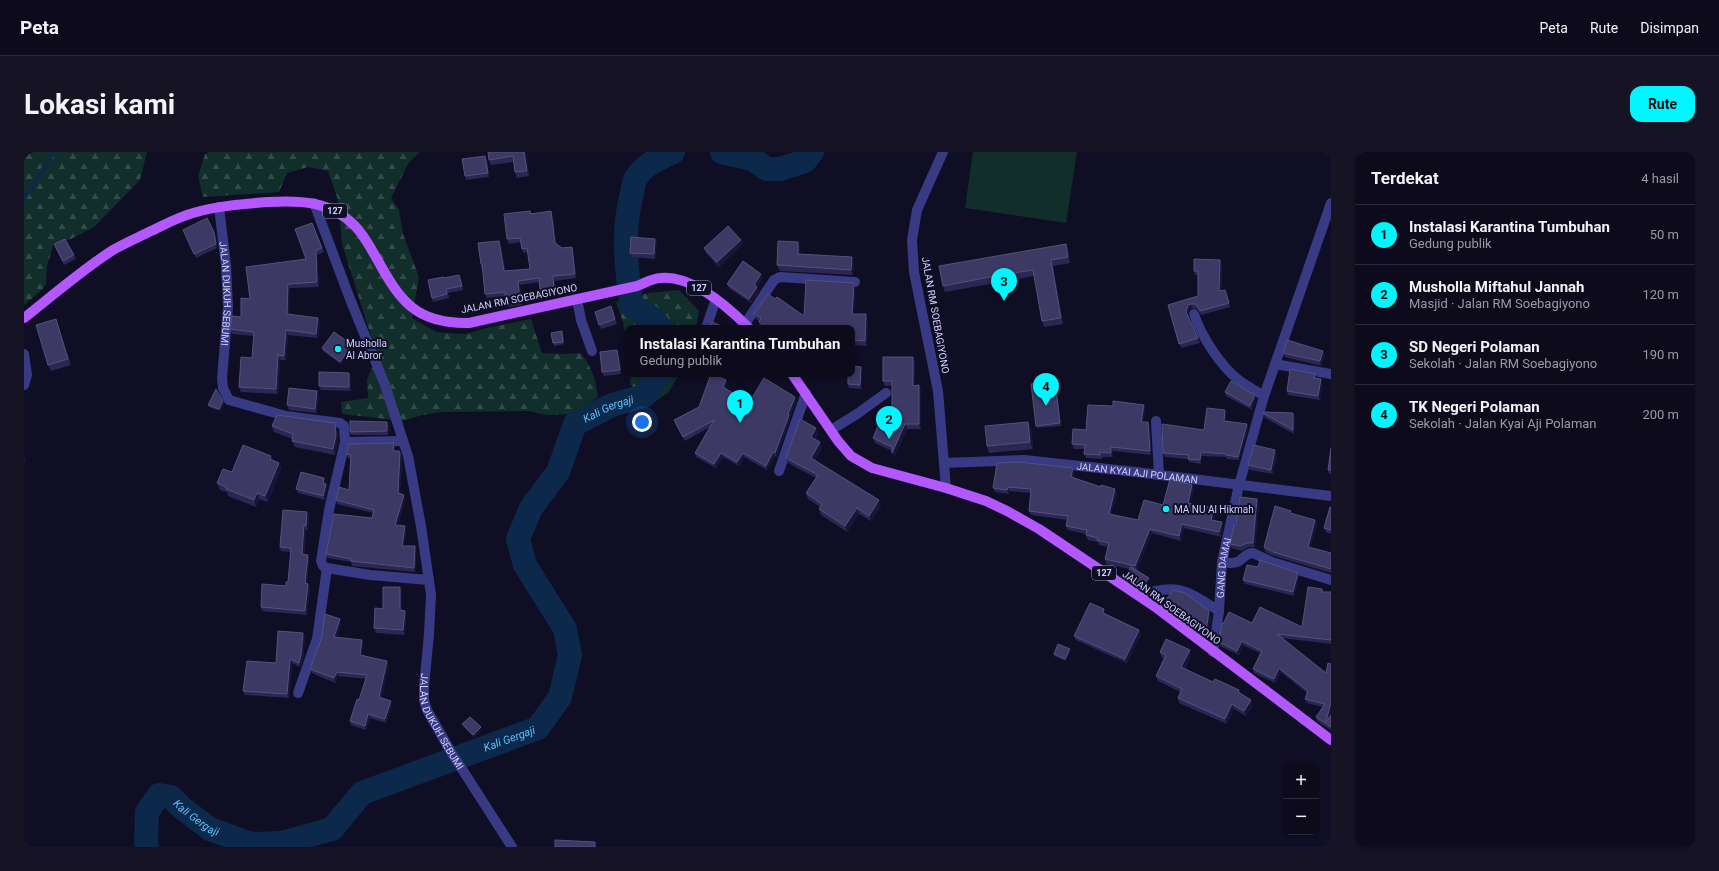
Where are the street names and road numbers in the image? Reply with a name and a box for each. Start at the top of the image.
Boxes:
road number: 127 [323,204,347,218]
street label: JALAN DUKUH SEBUMI [217,241,233,346]
street label: JALAN RM SOEBAGIYONO [920,256,951,374]
road number: 127 [687,281,711,295]
street label: JALAN RM SOEBAGIYONO [460,282,578,315]
street label: JALAN KYAI AJI POLAMAN [1076,461,1199,486]
street label: GANG DAMAI [1215,537,1233,598]
road number: 127 [1092,566,1116,580]
street label: JALAN RM SOEBAGIYONO [1121,568,1223,647]
street label: JALAN DUKUH SEBUMI [417,673,466,772]

